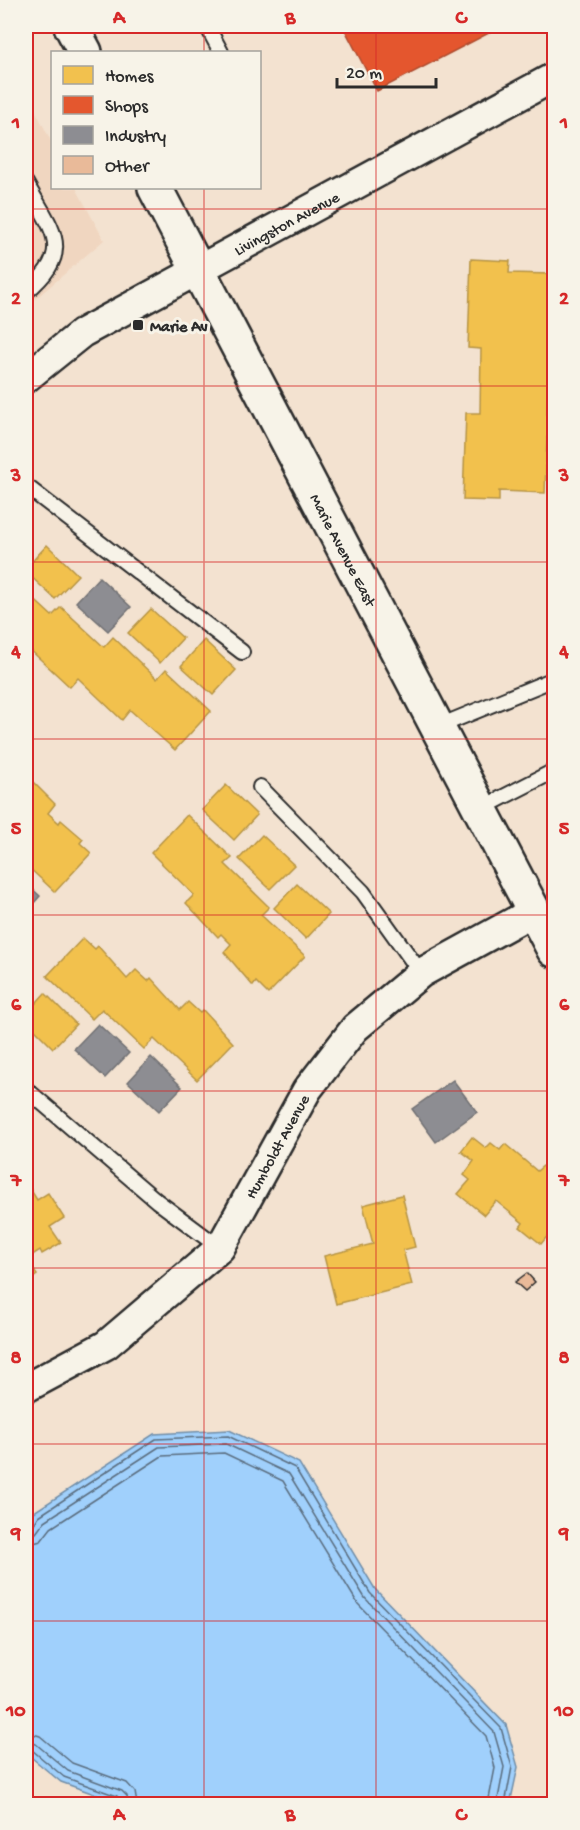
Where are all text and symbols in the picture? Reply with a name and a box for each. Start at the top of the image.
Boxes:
text: A [112,8,127,31]
text: B [284,8,296,31]
text: C [455,8,469,31]
legend [51,51,261,189]
scale bar [337,51,436,89]
text: 20 m [346,64,382,85]
text: Homes [105,67,155,88]
text: Shops [105,97,149,118]
text: 1 [11,113,20,136]
text: 1 [559,113,568,136]
text: Industry [105,127,166,148]
text: Other [105,157,150,178]
street label: Livingston Avenue [232,189,344,262]
text: 2 [11,289,21,312]
text: 2 [559,289,569,312]
marker: Marie Av [131,318,145,332]
place label: Marie Av [150,319,208,338]
text: 3 [10,466,21,489]
text: 3 [558,466,569,489]
street label: Marie Avenue East [304,492,379,612]
text: 4 [10,642,21,665]
text: 4 [558,642,569,665]
text: 5 [11,819,22,842]
text: 5 [559,819,570,842]
text: 6 [11,995,22,1018]
text: 6 [559,995,570,1018]
street label: Humboldt Avenue [243,1092,316,1203]
text: 7 [10,1171,23,1194]
text: 7 [558,1171,571,1194]
text: 8 [11,1348,22,1371]
text: 8 [559,1348,570,1371]
text: 9 [10,1524,21,1547]
text: 9 [558,1524,569,1547]
text: 10 [5,1701,26,1724]
text: 10 [553,1701,574,1724]
text: A [112,1805,127,1828]
text: B [284,1805,296,1828]
text: C [455,1805,469,1828]

